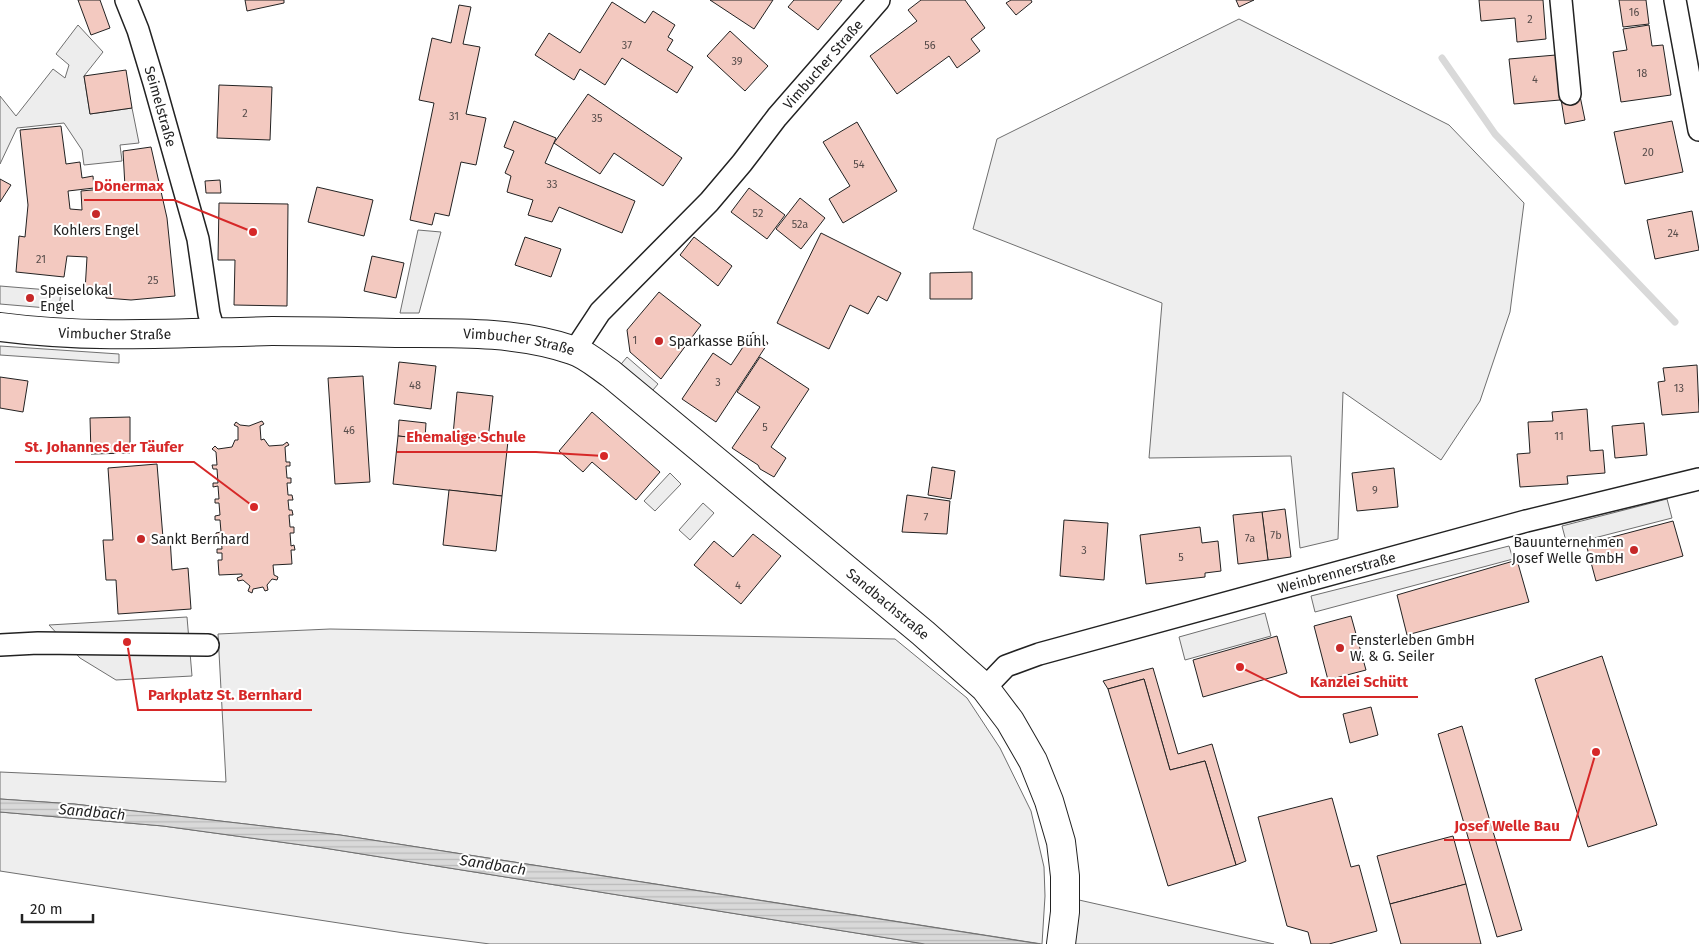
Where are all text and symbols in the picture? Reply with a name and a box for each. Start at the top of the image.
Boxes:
house number: 16 [1629,6,1639,19]
house number: 2 [1527,13,1533,26]
street label: Vimbucher Straße [780,17,867,113]
house number: 37 [622,39,632,52]
house number: 56 [924,39,936,52]
house number: 39 [731,55,743,68]
street label: Seimelstraße [140,64,180,149]
house number: 18 [1637,67,1647,80]
house number: 4 [1532,73,1538,86]
house number: 2 [242,107,248,120]
house number: 31 [449,110,459,123]
house number: 35 [592,112,603,125]
house number: 20 [1642,146,1654,159]
house number: 54 [853,158,865,171]
callout: Dönermax [84,170,174,200]
text: Dönermax [94,177,164,195]
house number: 33 [547,178,557,191]
house number: 52 [753,207,763,220]
marker: Kohlers Engel [90,208,102,220]
house number: 52a [792,218,808,231]
place label: Kohlers Engel [53,222,139,239]
house number: 24 [1668,227,1679,240]
house number: 21 [36,253,46,266]
house number: 25 [148,274,159,287]
place label: Speiselokal Engel [40,282,112,315]
marker: Speiselokal Engel [24,292,36,304]
street label: Vimbucher Straße [58,324,171,343]
street label: Vimbucher Straße [463,325,577,359]
place label: Sparkasse Bühl [669,333,766,350]
house number: 1 [633,334,637,347]
marker: Sparkasse Bühl [653,335,665,347]
house number: 3 [715,376,721,389]
house number: 48 [409,379,421,392]
house number: 13 [1674,382,1684,395]
house number: 5 [762,421,768,434]
callout: Ehemalige Schule [397,422,536,452]
house number: 46 [343,424,355,437]
text: Ehemalige Schule [406,428,526,446]
house number: 11 [1554,430,1564,443]
callout: St. Johannes der Täufer [15,432,194,462]
text: St. Johannes der Täufer [25,438,184,456]
house number: 9 [1372,484,1378,497]
house number: 7 [924,511,929,524]
house number: 7b [1270,529,1282,542]
place label: Sankt Bernhard [151,531,249,548]
house number: 7a [1245,532,1255,545]
marker: Sankt Bernhard [135,533,147,545]
place label: Bauunternehmen Josef Welle GmbH [1512,534,1624,567]
house number: 3 [1081,544,1087,557]
marker: Bauunternehmen Josef Welle GmbH [1628,544,1640,556]
street label: Weinbrennerstraße [1276,549,1398,597]
house number: 5 [1178,551,1184,564]
street label: Sandbachstraße [843,565,933,644]
house number: 4 [735,579,741,592]
place label: Fensterleben GmbH W. & G. Seiler [1350,632,1475,665]
marker: Fensterleben GmbH W. & G. Seiler [1334,642,1346,654]
callout: Kanzlei Schütt [1300,667,1418,697]
text: Kanzlei Schütt [1310,673,1408,691]
callout: Parkplatz St. Bernhard [138,680,312,710]
text: Parkplatz St. Bernhard [148,686,302,704]
water label: Sandbach [57,800,126,824]
callout: Josef Welle Bau [1444,810,1570,840]
text: Josef Welle Bau [1453,817,1560,835]
water label: Sandbach [457,851,528,879]
scale bar [22,892,94,924]
text: 20 m [30,900,63,918]

